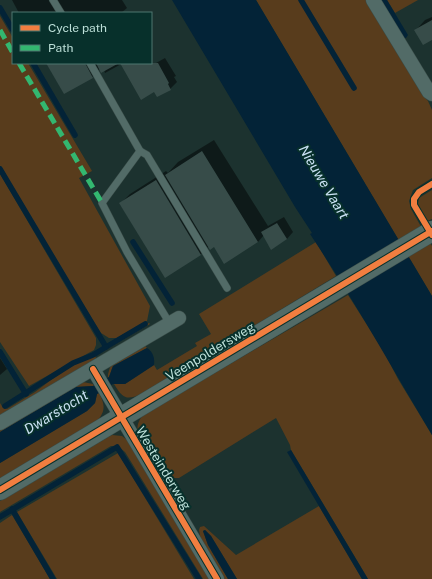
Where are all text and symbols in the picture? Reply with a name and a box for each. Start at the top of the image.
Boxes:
legend [12,12,152,64]
text: Cycle path [48,21,107,35]
text: Path [48,41,74,55]
water label: Nieuwe Vaart [296,142,353,223]
street label: Veenpoldersweg [163,319,258,384]
water label: Dwarstocht [21,386,91,437]
street label: Westeinderweg [133,424,194,513]

